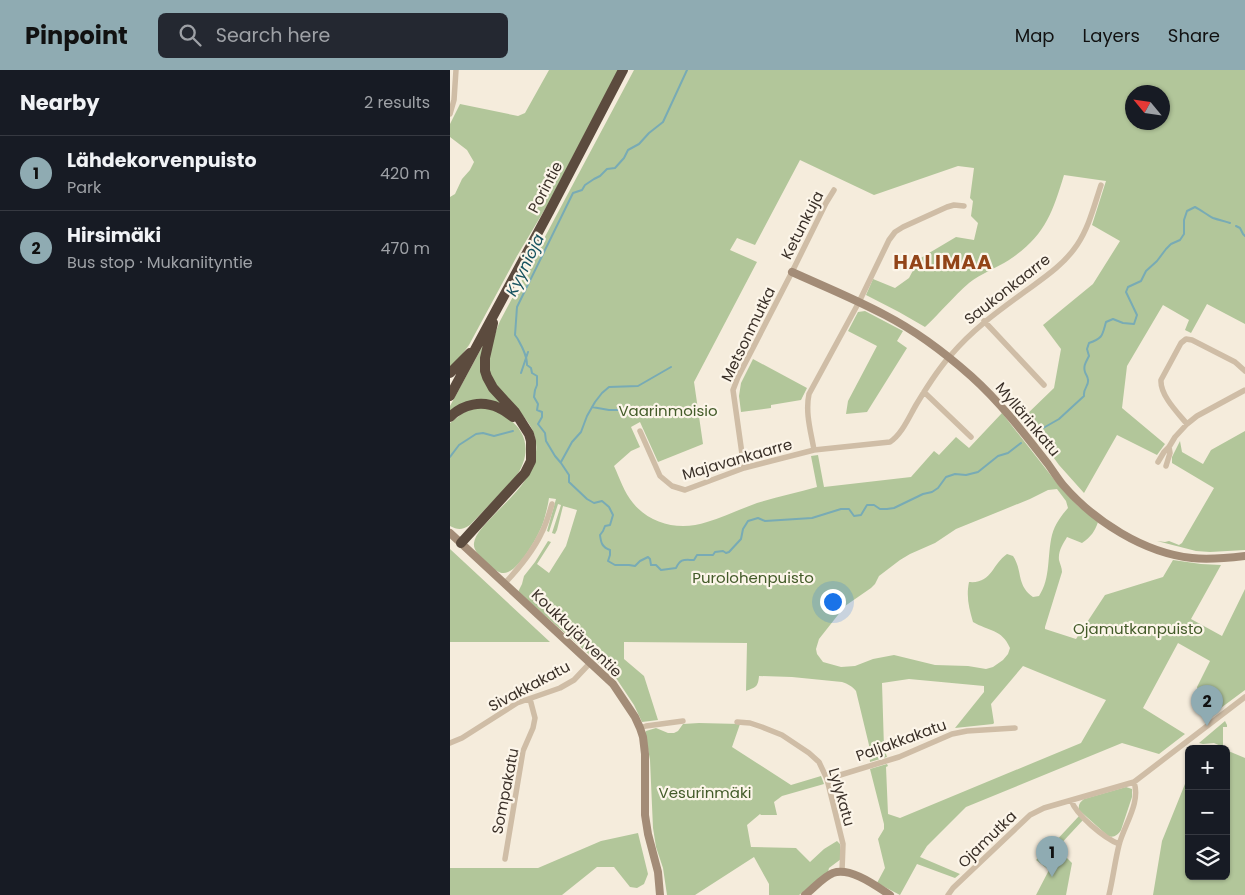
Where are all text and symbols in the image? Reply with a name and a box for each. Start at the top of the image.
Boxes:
search box [158,13,508,58]
text: Pinpoint [25,19,128,52]
icon: search [176,21,204,49]
text: Search here [216,22,330,49]
text: Map [1015,23,1055,48]
text: Layers [1083,23,1140,48]
text: Share [1168,23,1220,48]
north arrow [1125,85,1170,130]
text: Nearby [20,88,100,117]
text: 2 results [364,91,430,114]
text: Lähdekorvenpuisto [67,147,257,174]
street label: Porintie [523,158,567,216]
text: 1 [33,162,39,185]
text: 420 m [380,162,430,185]
text: Park [67,176,101,199]
street label: Ketunkuja [776,187,828,263]
text: Hirsimäki [67,222,161,249]
water label: Kyynioja [500,230,550,300]
text: 2 [31,237,41,260]
text: 470 m [380,237,430,260]
district label: HALIMAA [893,248,993,276]
street label: Saukonkaarre [960,249,1054,329]
text: Bus stop · Mukaniityntie [67,251,253,274]
street label: Metsonmutka [716,283,780,385]
street label: Myllärinkatu [991,378,1065,460]
park label: Vaarinmoisio [618,400,718,421]
street label: Majavankaarre [680,433,794,485]
park label: Purolohenpuisto [692,567,814,588]
street label: Koukkujärventie [527,584,627,682]
your location [820,589,846,615]
park label: Ojamutkanpuisto [1073,618,1203,639]
street label: Sivakkakatu [485,656,573,716]
pin: 2 [1191,685,1223,726]
street label: Paljakkakatu [853,714,949,766]
map controls [1185,745,1230,880]
button: + [1185,745,1230,790]
street label: Sompakatu [486,746,524,836]
street label: Lylykatu [824,765,860,829]
park label: Vesurinmäki [659,782,751,803]
button: − [1185,790,1230,835]
street label: Ojamutka [953,806,1021,872]
button: layers [1185,835,1230,880]
pin: 1 [1036,836,1068,877]

